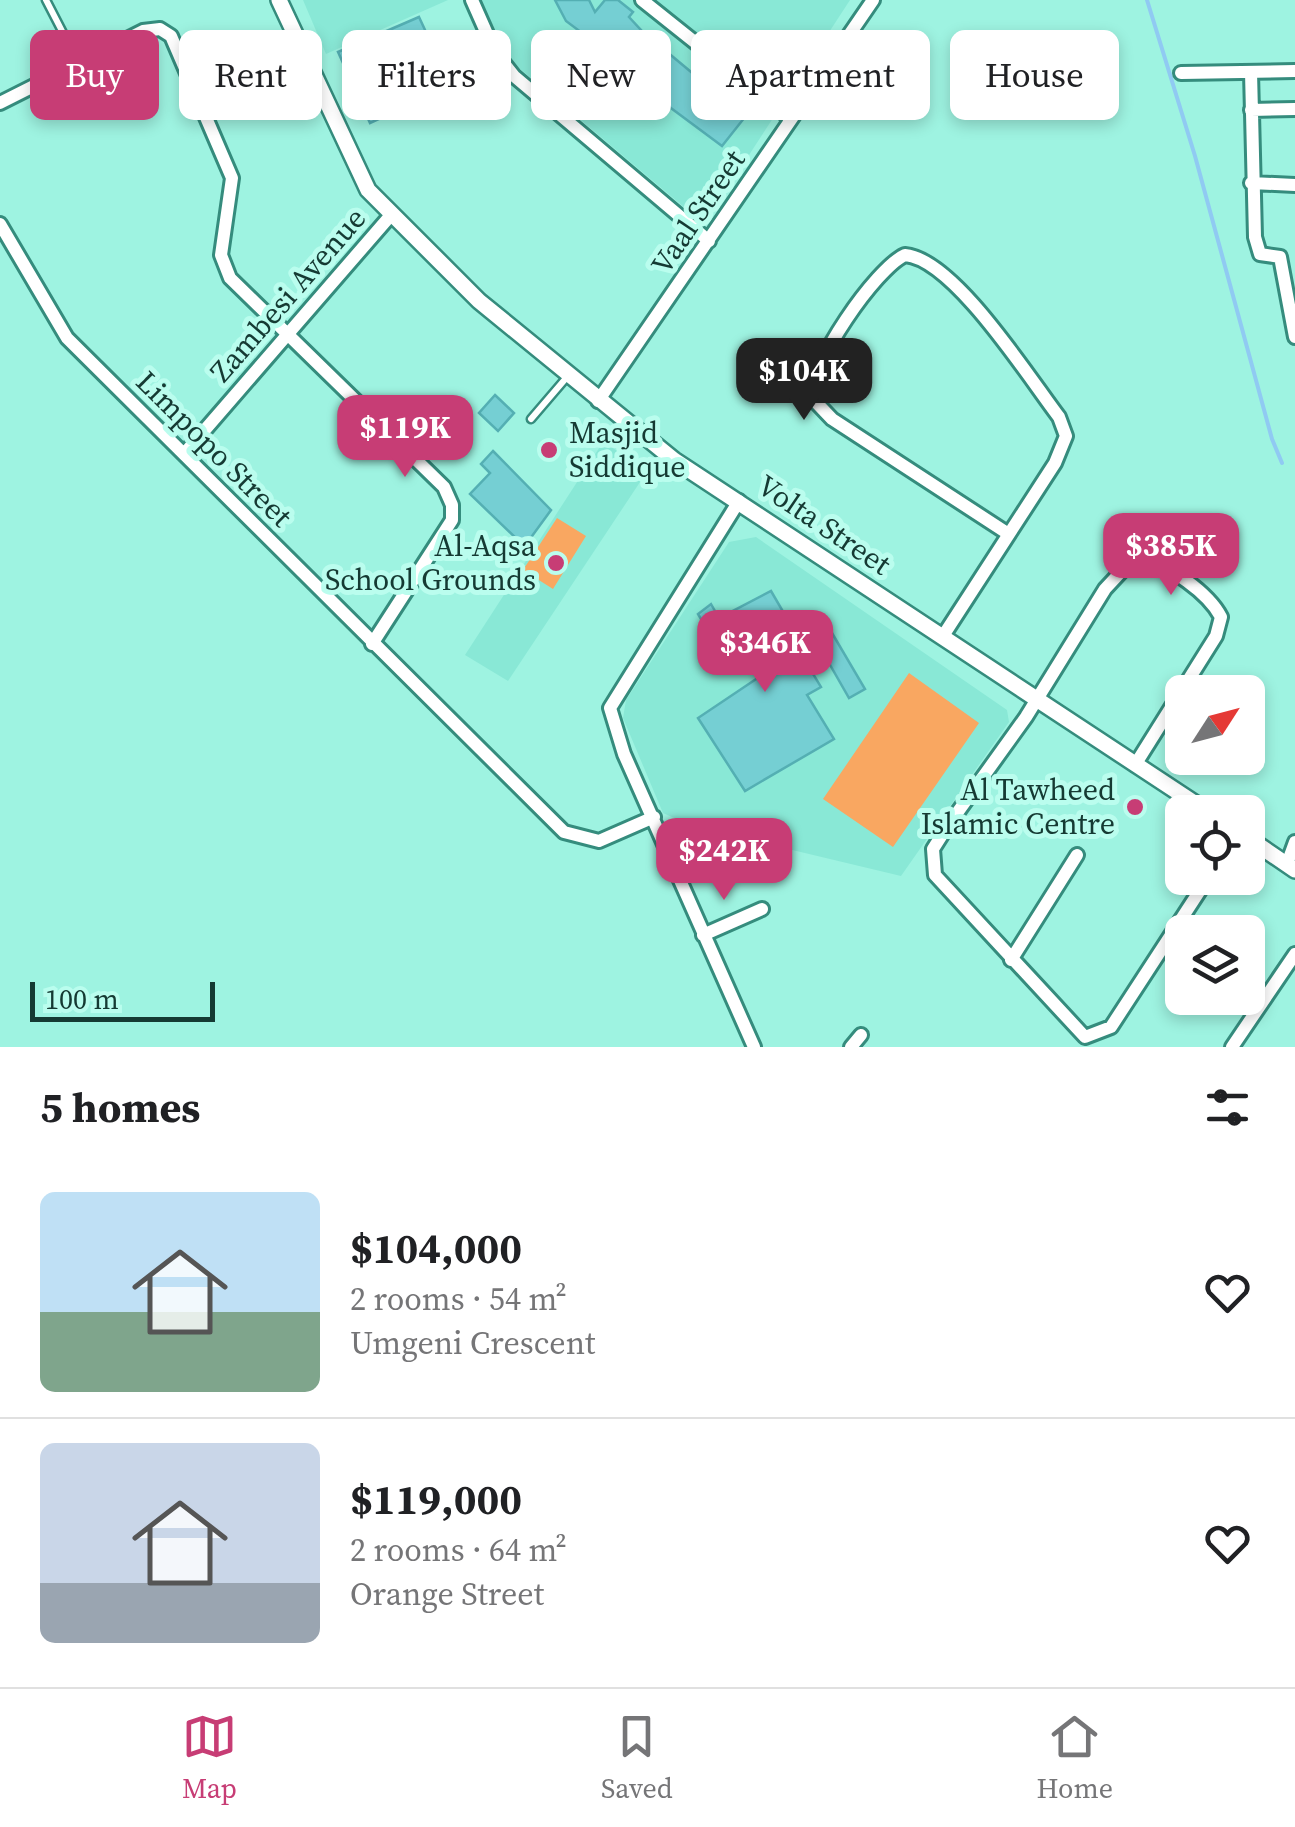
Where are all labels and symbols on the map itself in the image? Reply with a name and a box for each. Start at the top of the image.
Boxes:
street label: Vaal Street [641,141,754,282]
street label: Zambesi Avenue [200,199,375,391]
pin: $104K [734,338,874,423]
street label: Limpopo Street [127,361,302,536]
pin: $119K [335,395,475,480]
place label: Masjid Siddique [569,412,685,487]
marker: Masjid Siddique [538,439,560,461]
street label: Volta Street [749,465,899,584]
pin: $385K [1101,513,1241,598]
place label: Al-Aqsa School Grounds [325,525,537,600]
marker: Al-Aqsa School Grounds [545,552,567,574]
pin: $346K [695,610,835,695]
north arrow [1165,675,1265,775]
place label: Al Tawheed Islamic Centre [921,769,1115,844]
marker: Al Tawheed Islamic Centre [1124,796,1146,818]
pin: $242K [654,818,794,903]
scale bar [30,977,215,1021]

